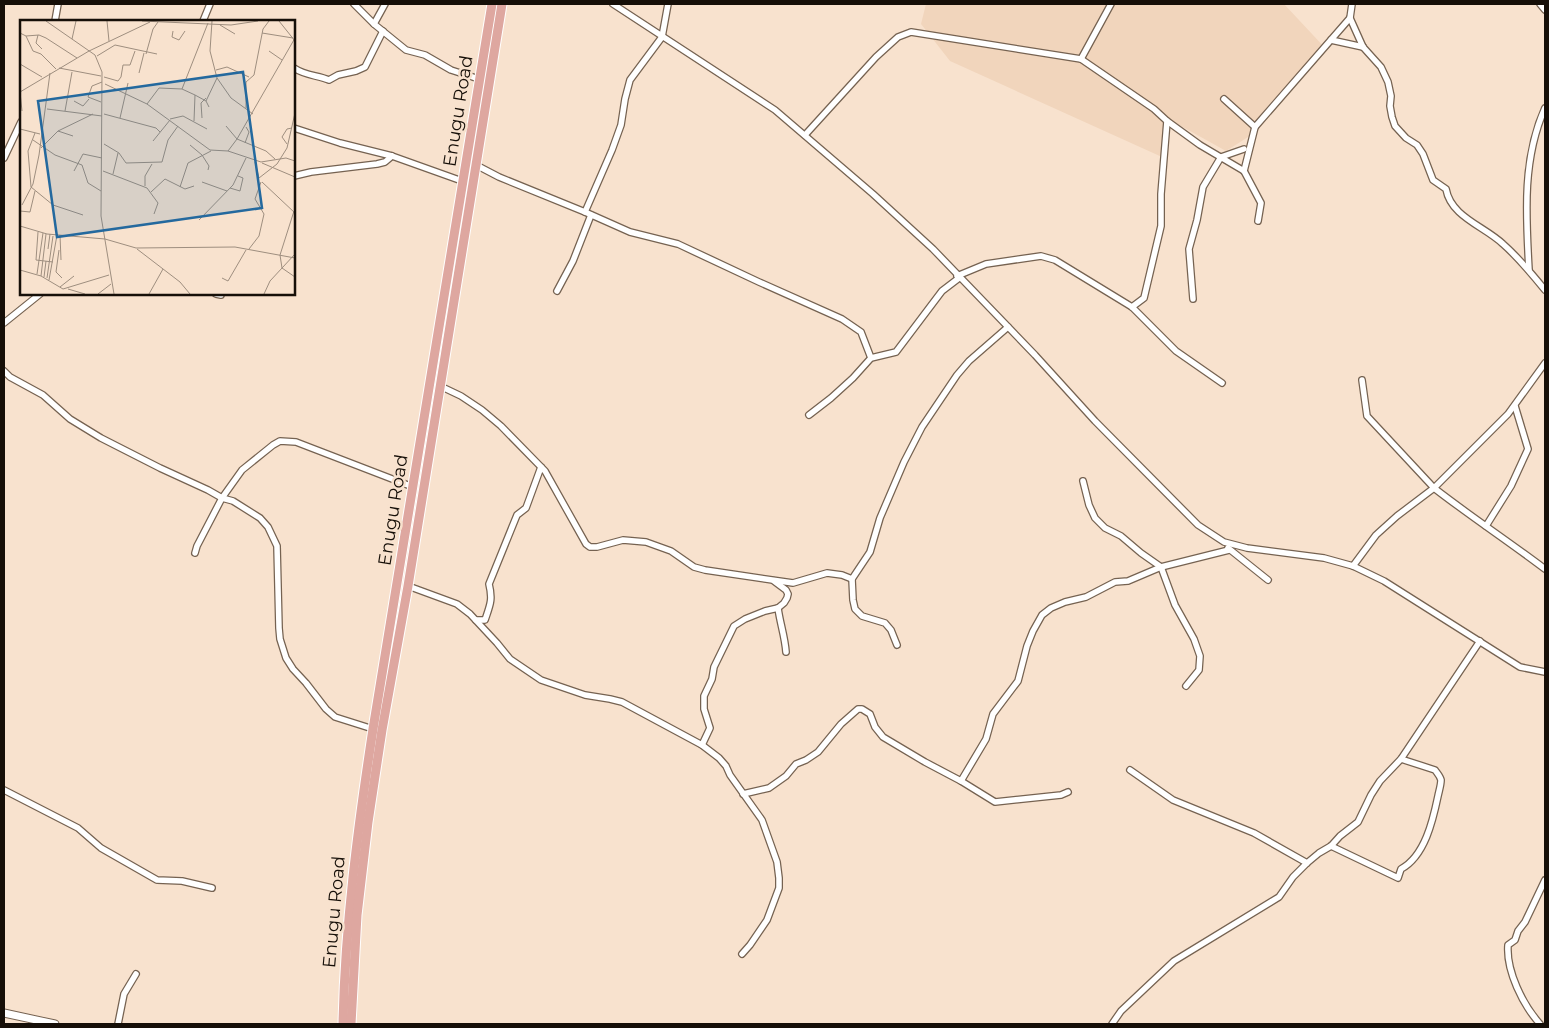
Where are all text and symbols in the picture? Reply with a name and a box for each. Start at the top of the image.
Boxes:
inset map [20,20,295,295]
street label: Enugu Road [438,54,478,168]
street label: Enugu Road [373,453,413,567]
street label: Enugu Road [318,855,350,969]

